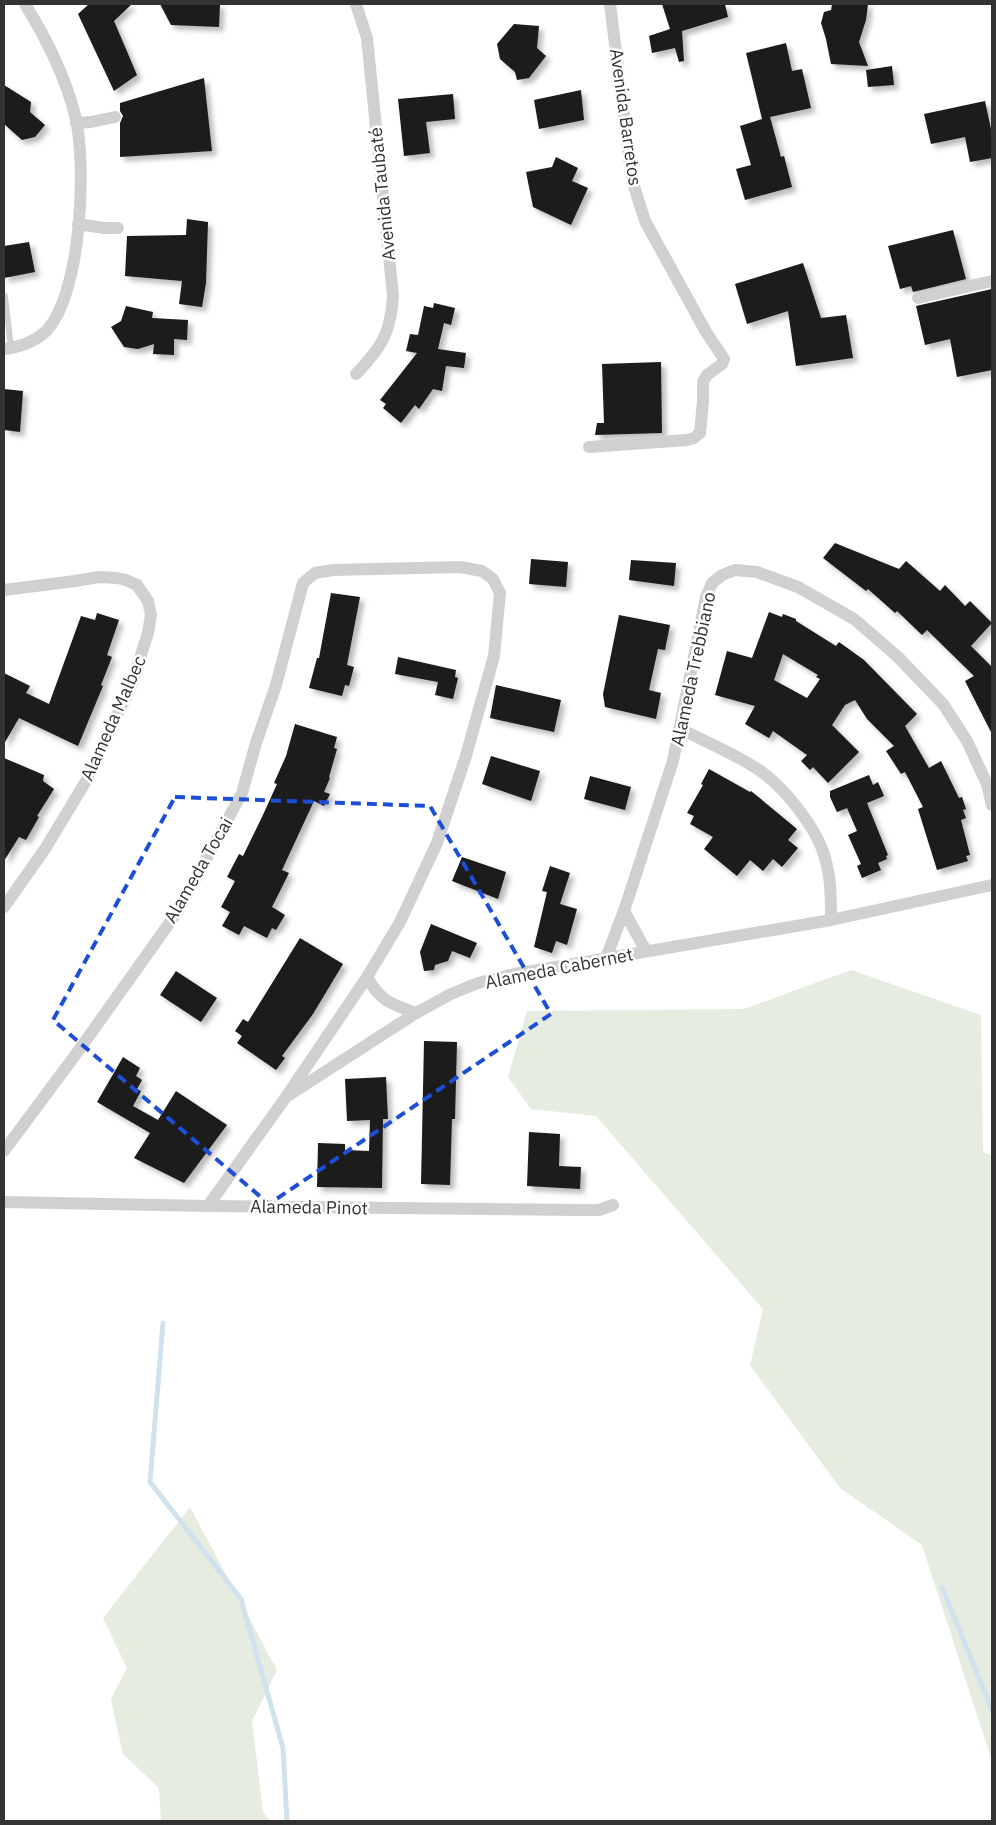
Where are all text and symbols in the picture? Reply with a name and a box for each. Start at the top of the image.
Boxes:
street label: Avenida Barretos [605,47,647,187]
street label: Avenida Taubaté [364,126,400,262]
street label: Alameda Trebbiano [665,590,721,748]
street label: Alameda Malbec [75,652,151,784]
street label: Alameda Tocai [158,813,238,927]
street label: Alameda Cabernet [483,942,635,994]
street label: Alameda Pinot [250,1194,368,1220]

